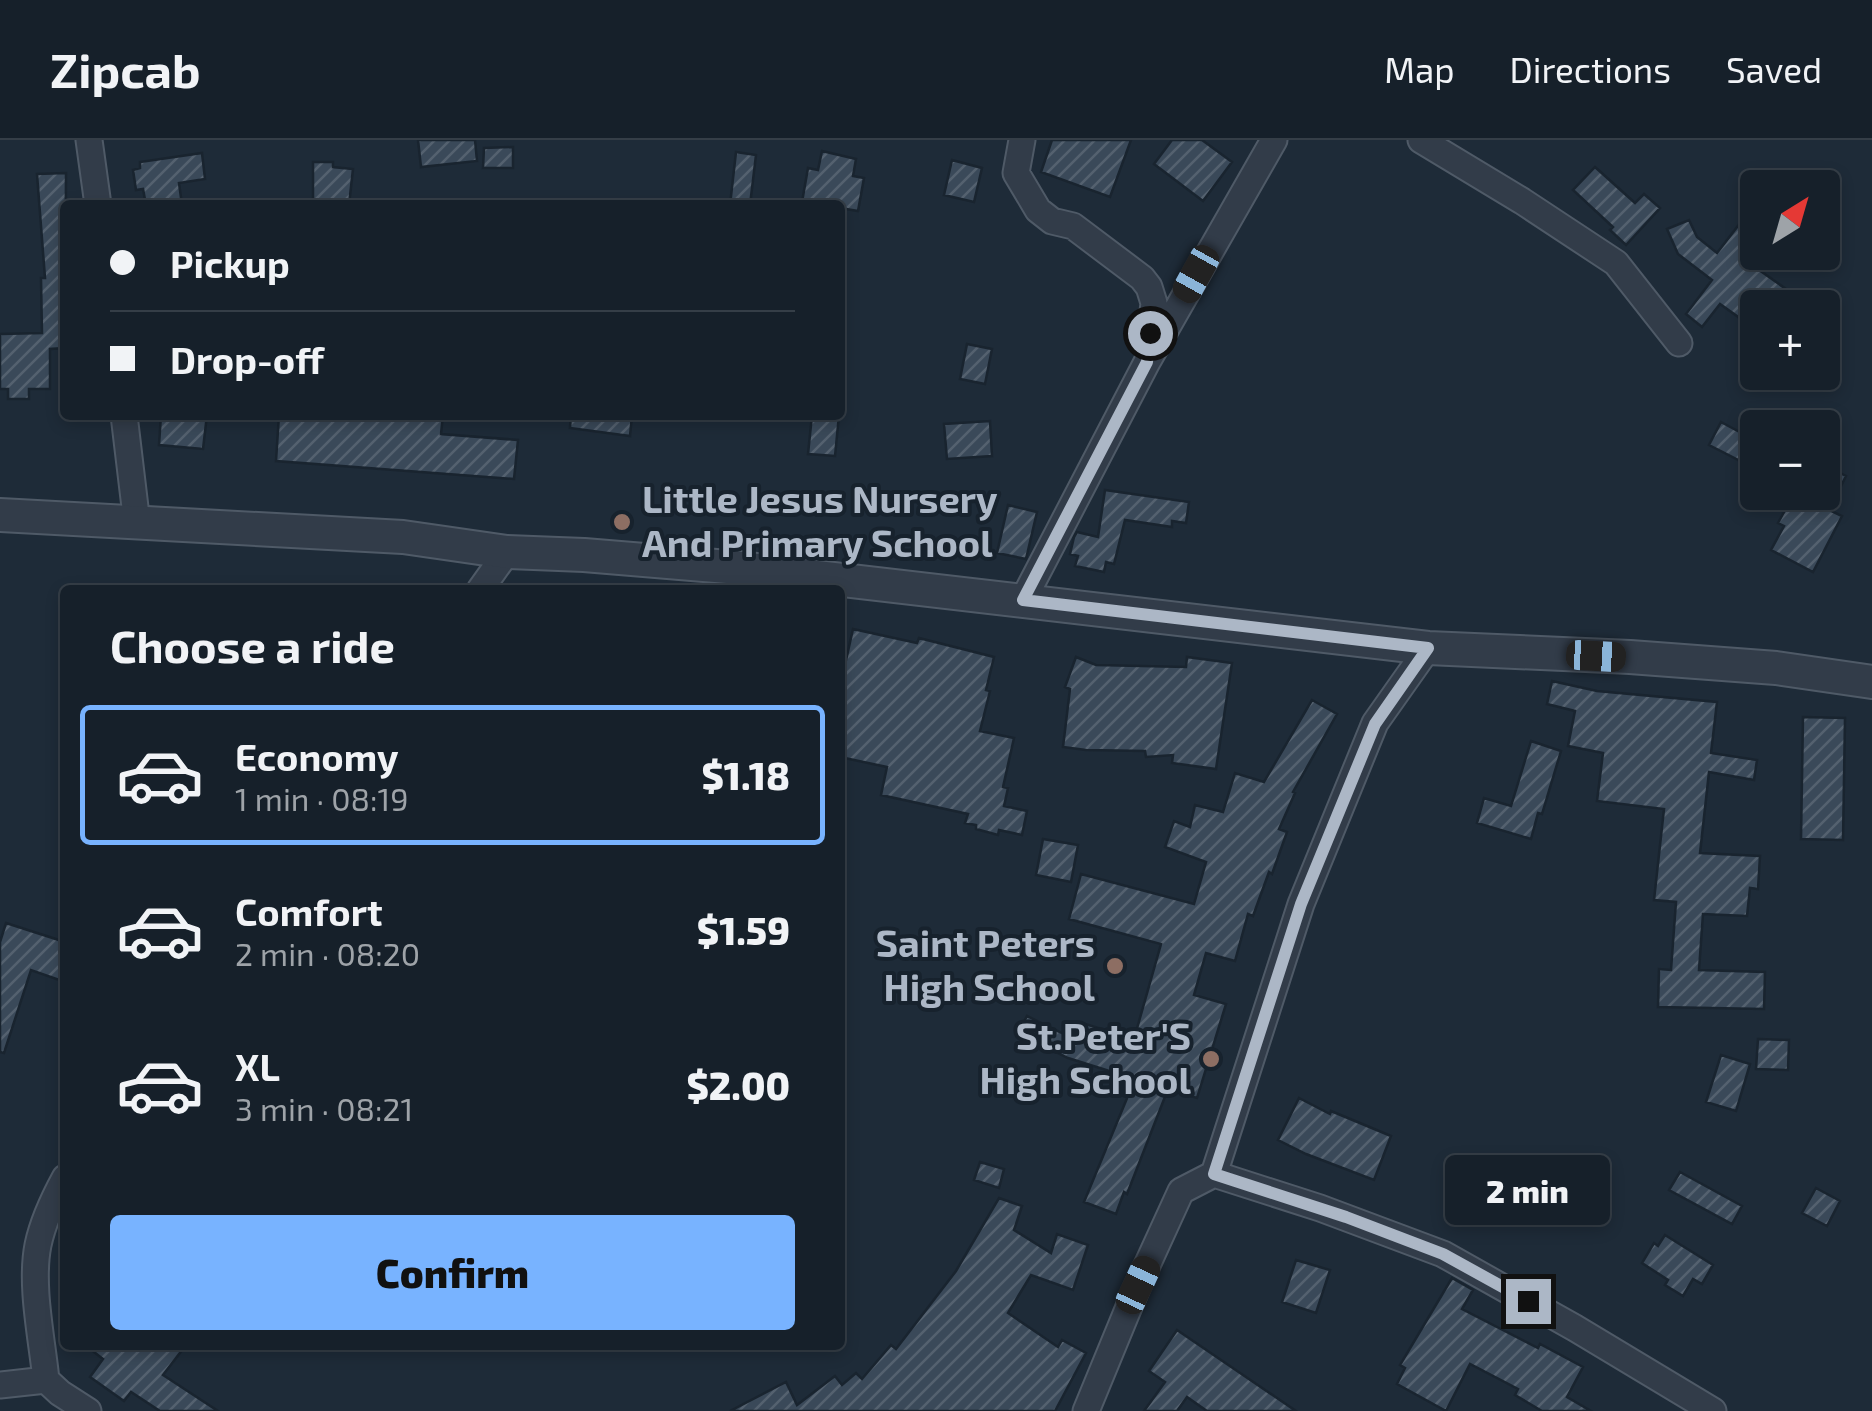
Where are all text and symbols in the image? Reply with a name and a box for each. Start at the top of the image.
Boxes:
text: Zipcab [50,40,200,98]
text: Map [1384,48,1455,90]
text: Directions [1510,48,1671,90]
text: Saved [1726,48,1822,90]
north arrow [1740,170,1840,270]
map controls [1740,170,1840,510]
text: Pickup [170,240,290,286]
car [1168,240,1224,308]
button: + [1740,290,1840,390]
route start [1128,311,1173,356]
text: Drop-off [170,336,324,382]
button: − [1740,410,1840,510]
place label: Little Jesus Nursery And Primary School [642,475,998,565]
marker: Little Jesus Nursery And Primary School [611,511,633,533]
text: Choose a ride [110,618,395,672]
car [1565,639,1627,673]
icon: car [115,730,205,820]
text: Economy [235,733,399,779]
text: $1.18 [701,752,790,798]
text: 1 min · 08:19 [235,779,409,817]
icon: car [115,885,205,975]
text: Comfort [235,888,383,934]
text: $1.59 [697,907,790,953]
place label: Saint Peters High School [876,919,1096,1009]
text: 2 min · 08:20 [235,934,420,972]
marker: Saint Peters High School [1104,955,1126,977]
place label: St.Peter'S High School [979,1012,1192,1102]
icon: car [115,1040,205,1130]
text: XL [235,1043,280,1089]
marker: St.Peter'S High School [1200,1048,1222,1070]
text: $2.00 [687,1062,790,1108]
text: 3 min · 08:21 [235,1089,413,1127]
callout: 2 min [1446,1156,1610,1226]
text: 2 min [1486,1171,1569,1209]
button: Confirm [110,1215,795,1330]
car [1112,1251,1164,1319]
route end [1506,1279,1551,1324]

